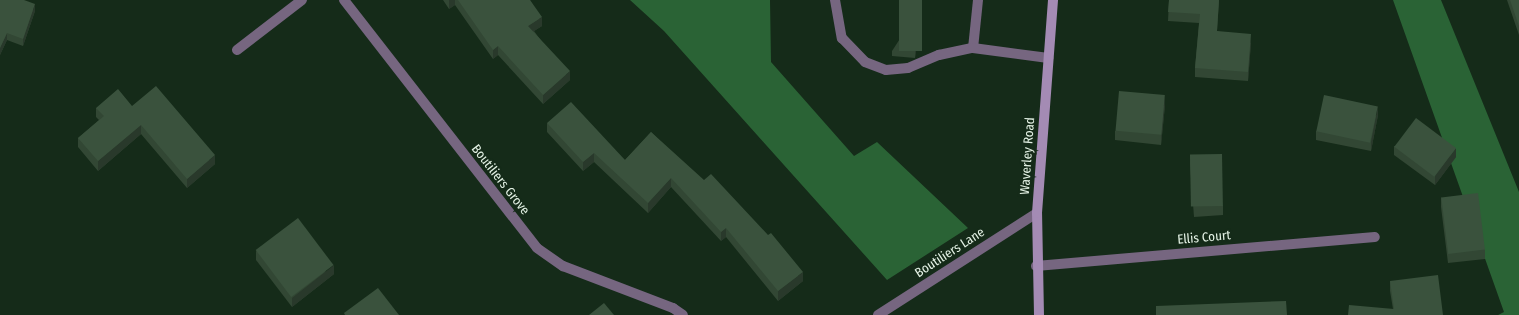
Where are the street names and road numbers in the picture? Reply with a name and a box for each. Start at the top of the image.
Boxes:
street label: Waverley Road [1018,117,1038,195]
street label: Boutiliers Grove [468,142,532,218]
street label: Boutiliers Lane [912,225,988,281]
street label: Ellis Court [1177,228,1231,248]

